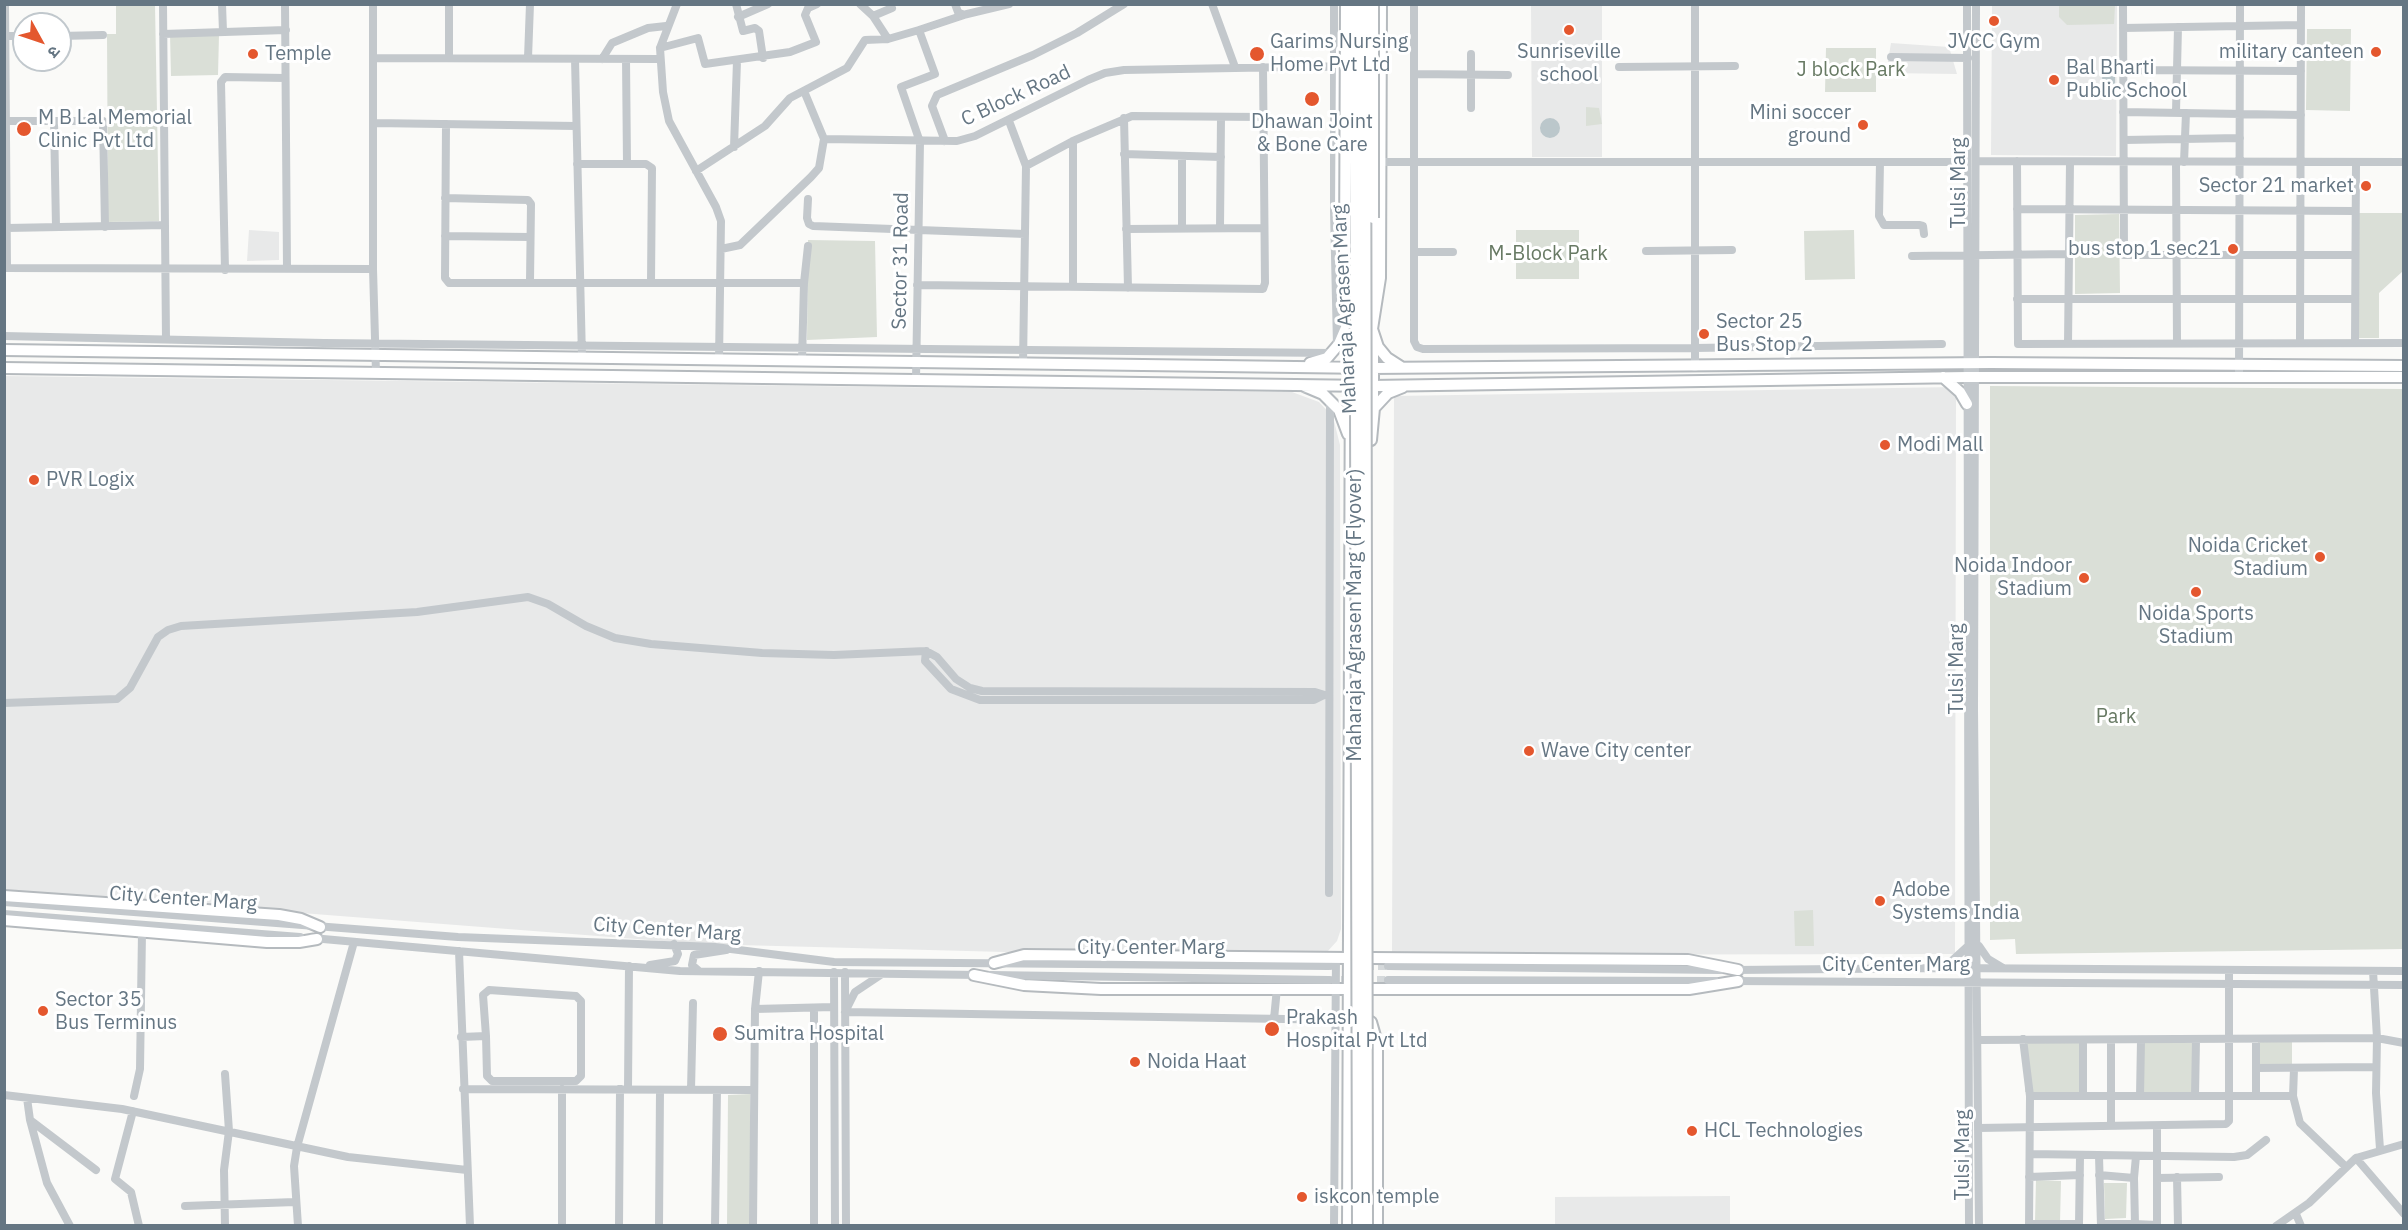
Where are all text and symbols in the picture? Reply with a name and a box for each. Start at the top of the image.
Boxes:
north arrow [12,12,72,72]
marker: JVCC Gym [1987,14,2001,28]
marker: Sunriseville school [1562,23,1576,37]
place label: Garims Nursing Home Pvt Ltd [1270,30,1408,77]
place label: JVCC Gym [1948,30,2040,54]
place label: Sunriseville school [1517,40,1621,87]
place label: military canteen [2219,40,2364,64]
text: उ [44,42,65,62]
place label: Temple [265,42,332,66]
marker: Garims Nursing Home Pvt Ltd [1248,45,1266,63]
marker: military canteen [2369,45,2383,59]
marker: Temple [246,47,260,61]
place label: Bal Bharti Public School [2066,56,2187,103]
park label: J block Park [1797,58,1905,82]
street label: C Block Road [957,60,1075,132]
marker: Bal Bharti Public School [2047,73,2061,87]
marker: Dhawan Joint & Bone Care [1303,90,1321,108]
place label: Mini soccer ground [1750,101,1851,148]
place label: M B Lal Memorial Clinic Pvt Ltd [38,106,192,153]
place label: Dhawan Joint & Bone Care [1251,110,1373,157]
marker: Mini soccer ground [1856,118,1870,132]
marker: M B Lal Memorial Clinic Pvt Ltd [15,120,33,138]
street label: Tulsi Marg [1947,137,1971,229]
place label: Sector 21 market [2199,174,2354,198]
marker: Sector 21 market [2359,179,2373,193]
street label: Sector 31 Road [888,192,914,330]
street label: Maharaja Agrasen Marg [1328,204,1362,414]
place label: bus stop 1 sec21 [2068,237,2221,261]
park label: M-Block Park [1488,242,1608,266]
marker: bus stop 1 sec21 [2226,242,2240,256]
place label: Sector 25 Bus Stop 2 [1716,310,1813,357]
marker: Sector 25 Bus Stop 2 [1697,327,1711,341]
place label: Modi Mall [1897,433,1983,457]
marker: Modi Mall [1878,438,1892,452]
place label: PVR Logix [46,468,135,492]
street label: Maharaja Agrasen Marg (Flyover) [1343,468,1367,762]
marker: PVR Logix [27,473,41,487]
place label: Noida Cricket Stadium [2188,534,2308,581]
marker: Noida Cricket Stadium [2313,550,2327,564]
place label: Noida Indoor Stadium [1954,554,2072,601]
marker: Noida Indoor Stadium [2077,571,2091,585]
marker: Noida Sports Stadium [2189,585,2203,599]
place label: Noida Sports Stadium [2138,602,2254,649]
street label: Tulsi Marg [1945,623,1969,715]
park label: Park [2096,705,2136,729]
place label: Wave City center [1541,739,1691,763]
marker: Wave City center [1522,744,1536,758]
place label: Adobe Systems India [1892,878,2020,925]
street label: City Center Marg [108,882,258,916]
marker: Adobe Systems India [1873,894,1887,908]
street label: City Center Marg [592,913,742,947]
street label: City Center Marg [1077,936,1225,960]
street label: City Center Marg [1822,953,1970,977]
place label: Sector 35 Bus Terminus [55,988,177,1035]
marker: Sector 35 Bus Terminus [36,1004,50,1018]
place label: Prakash Hospital Pvt Ltd [1286,1006,1428,1053]
marker: Prakash Hospital Pvt Ltd [1263,1020,1281,1038]
place label: Sumitra Hospital [734,1022,884,1046]
marker: Sumitra Hospital [711,1025,729,1043]
place label: Noida Haat [1147,1050,1247,1074]
marker: Noida Haat [1128,1055,1142,1069]
street label: Tulsi Marg [1951,1109,1975,1201]
place label: HCL Technologies [1704,1119,1863,1143]
marker: HCL Technologies [1685,1124,1699,1138]
place label: iskcon temple [1314,1185,1440,1209]
marker: iskcon temple [1295,1190,1309,1204]

